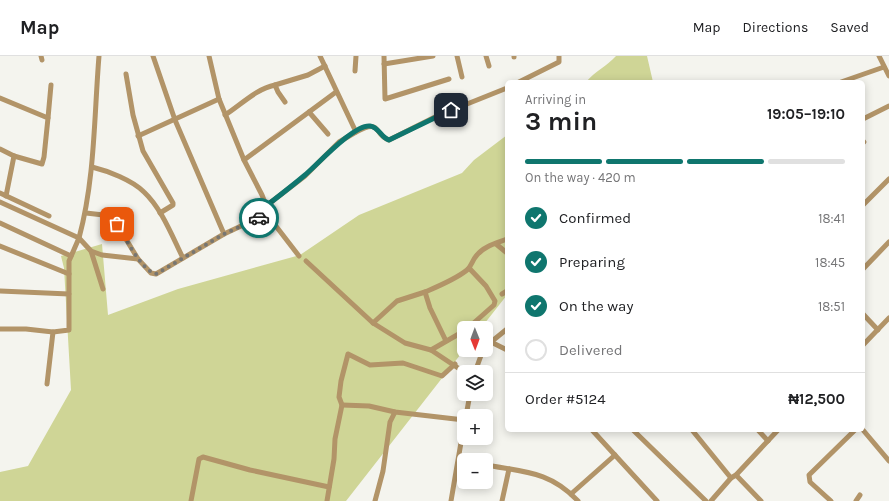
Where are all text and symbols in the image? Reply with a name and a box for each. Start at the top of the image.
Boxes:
text: Map [20,17,59,39]
text: Map [693,19,721,36]
text: Directions [743,19,808,36]
text: Saved [830,19,869,36]
text: Arriving in [525,92,586,107]
pin [434,93,468,127]
icon: home [440,99,462,121]
text: 19:05–19:10 [767,105,845,123]
text: 3 min [525,106,597,137]
text: On the way · 420 m [525,170,636,185]
courier [239,198,279,238]
pin [100,207,134,241]
icon: car [248,207,270,229]
icon: check [525,207,547,229]
text: Confirmed [559,209,631,227]
text: 18:41 [818,211,845,226]
icon: bag [106,213,128,235]
icon: check [525,251,547,273]
text: Preparing [559,253,625,271]
text: 18:45 [815,255,845,270]
icon: check [525,295,547,317]
text: On the way [559,297,633,315]
text: 18:51 [818,299,845,314]
north arrow [457,321,493,357]
map controls [457,321,493,489]
text: Delivered [559,341,623,359]
button: layers [457,365,493,401]
text: Order #5124 [525,390,606,408]
text: ₦12,500 [788,390,845,408]
button: + [457,409,493,445]
button: − [457,453,493,489]

